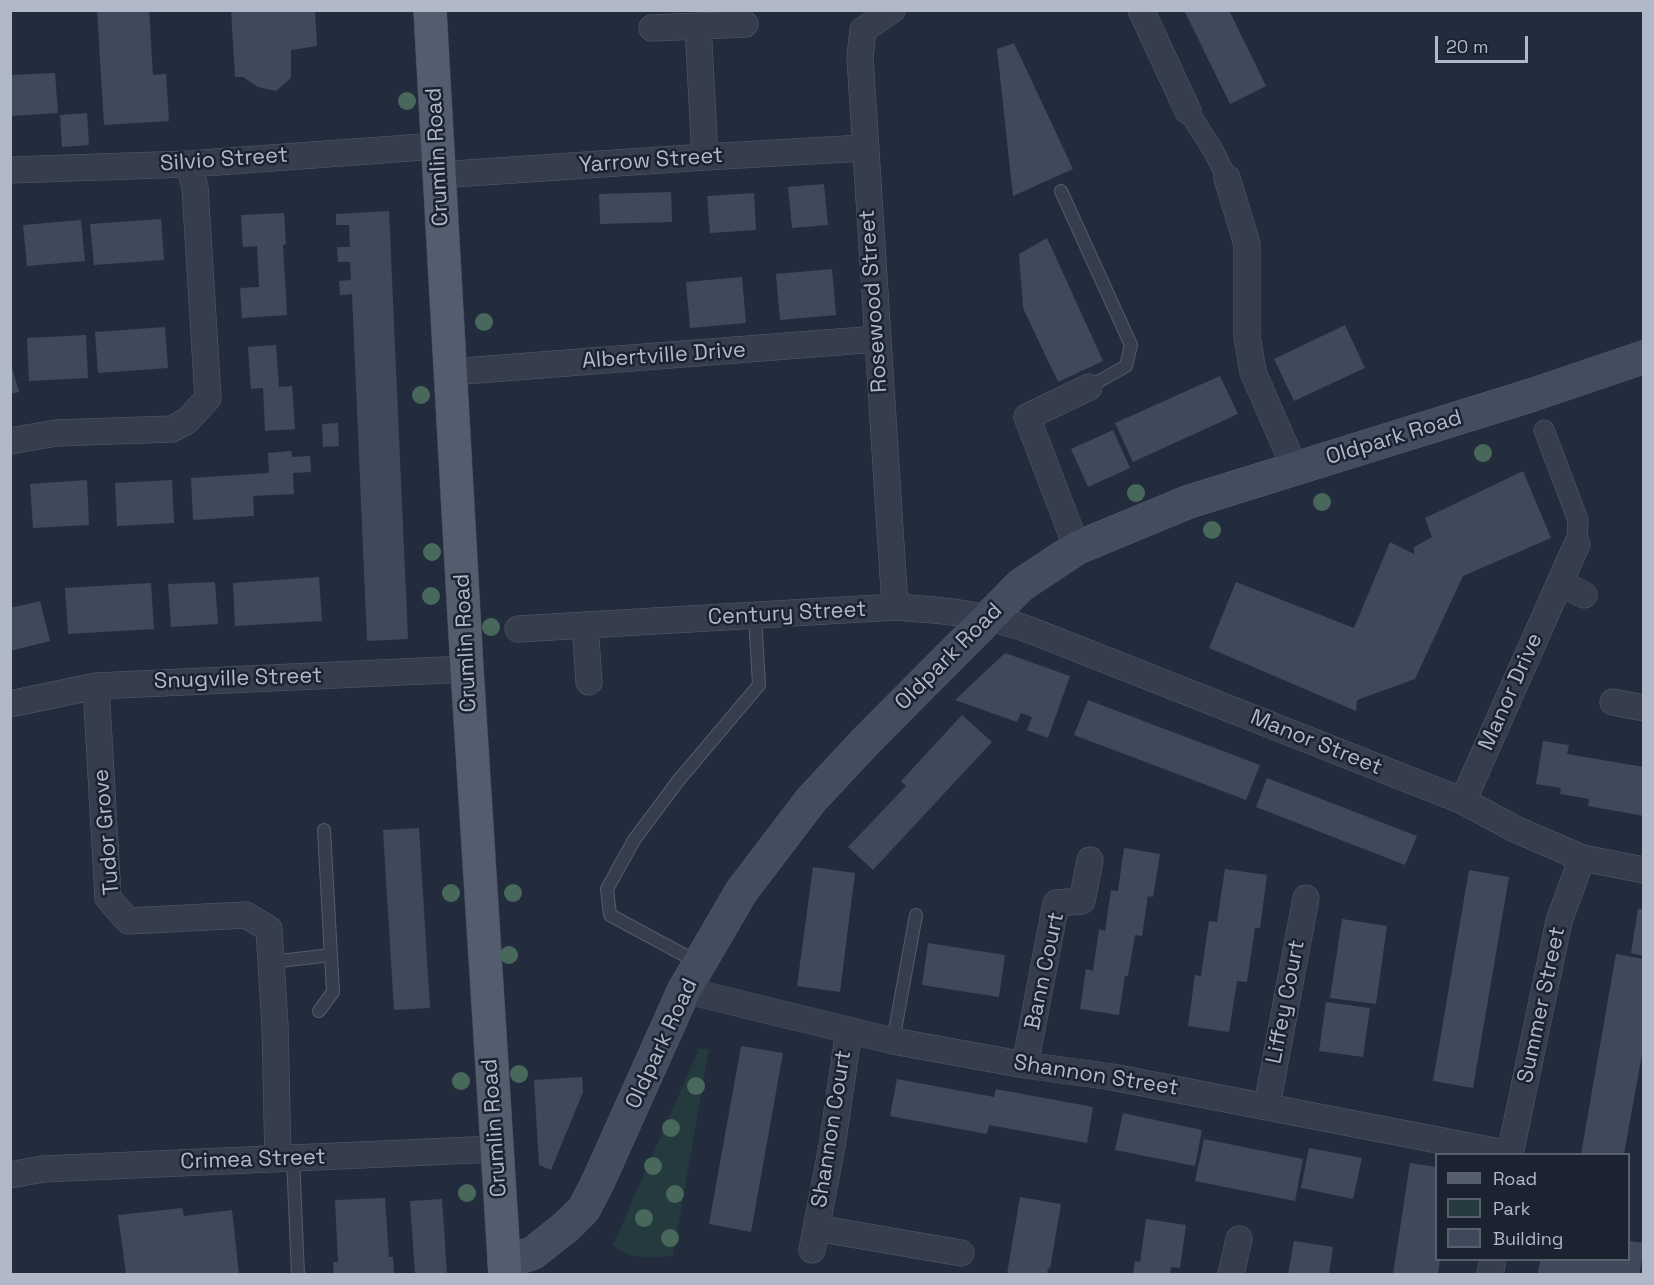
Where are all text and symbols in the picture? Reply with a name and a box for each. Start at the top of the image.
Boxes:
scale bar [1438,24,1531,62]
text: 20 m [1446,35,1489,58]
street label: Crumlin Road [421,87,455,227]
street label: Silvio Street [159,142,289,178]
street label: Yarrow Street [578,143,724,179]
street label: Rosewood Street [854,209,894,393]
street label: Albertville Drive [581,337,747,375]
street label: Oldpark Road [1323,405,1465,471]
street label: Crumlin Road [449,573,483,713]
street label: Century Street [707,597,867,631]
street label: Oldpark Road [890,598,1008,716]
street label: Manor Drive [1473,629,1549,755]
street label: Snugville Street [153,663,323,695]
street label: Manor Street [1246,705,1386,781]
street label: Tudor Grove [88,768,126,896]
street label: Bann Court [1020,910,1070,1032]
street label: Summer Street [1513,924,1571,1086]
street label: Liffey Court [1261,938,1311,1066]
street label: Oldpark Road [620,975,704,1113]
street label: Shannon Court [807,1048,857,1210]
street label: Shannon Street [1012,1050,1180,1102]
street label: Crumlin Road [477,1058,513,1198]
street label: Crimea Street [180,1144,326,1176]
legend [1435,1153,1630,1261]
text: Road [1493,1167,1537,1190]
text: Park [1493,1197,1530,1220]
text: Building [1493,1227,1563,1250]

